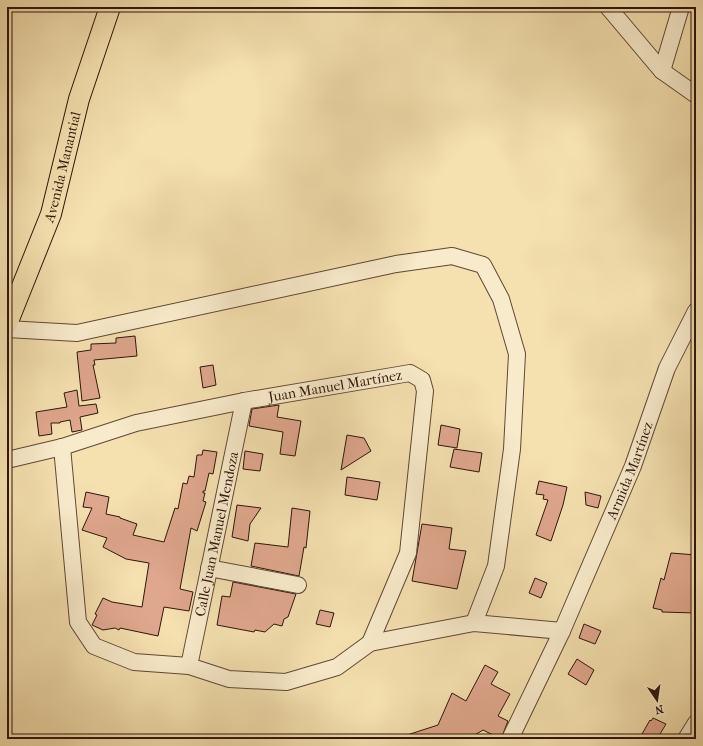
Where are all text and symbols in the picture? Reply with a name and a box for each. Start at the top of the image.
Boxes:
street label: Avenida Manantial [40,110,85,226]
street label: Juan Manuel Martínez [266,366,403,406]
street label: Armida Martínez [603,420,657,523]
street label: Calle Juan Manuel Mendoza [192,449,242,618]
north arrow [637,680,677,720]
text: N [653,702,665,717]

